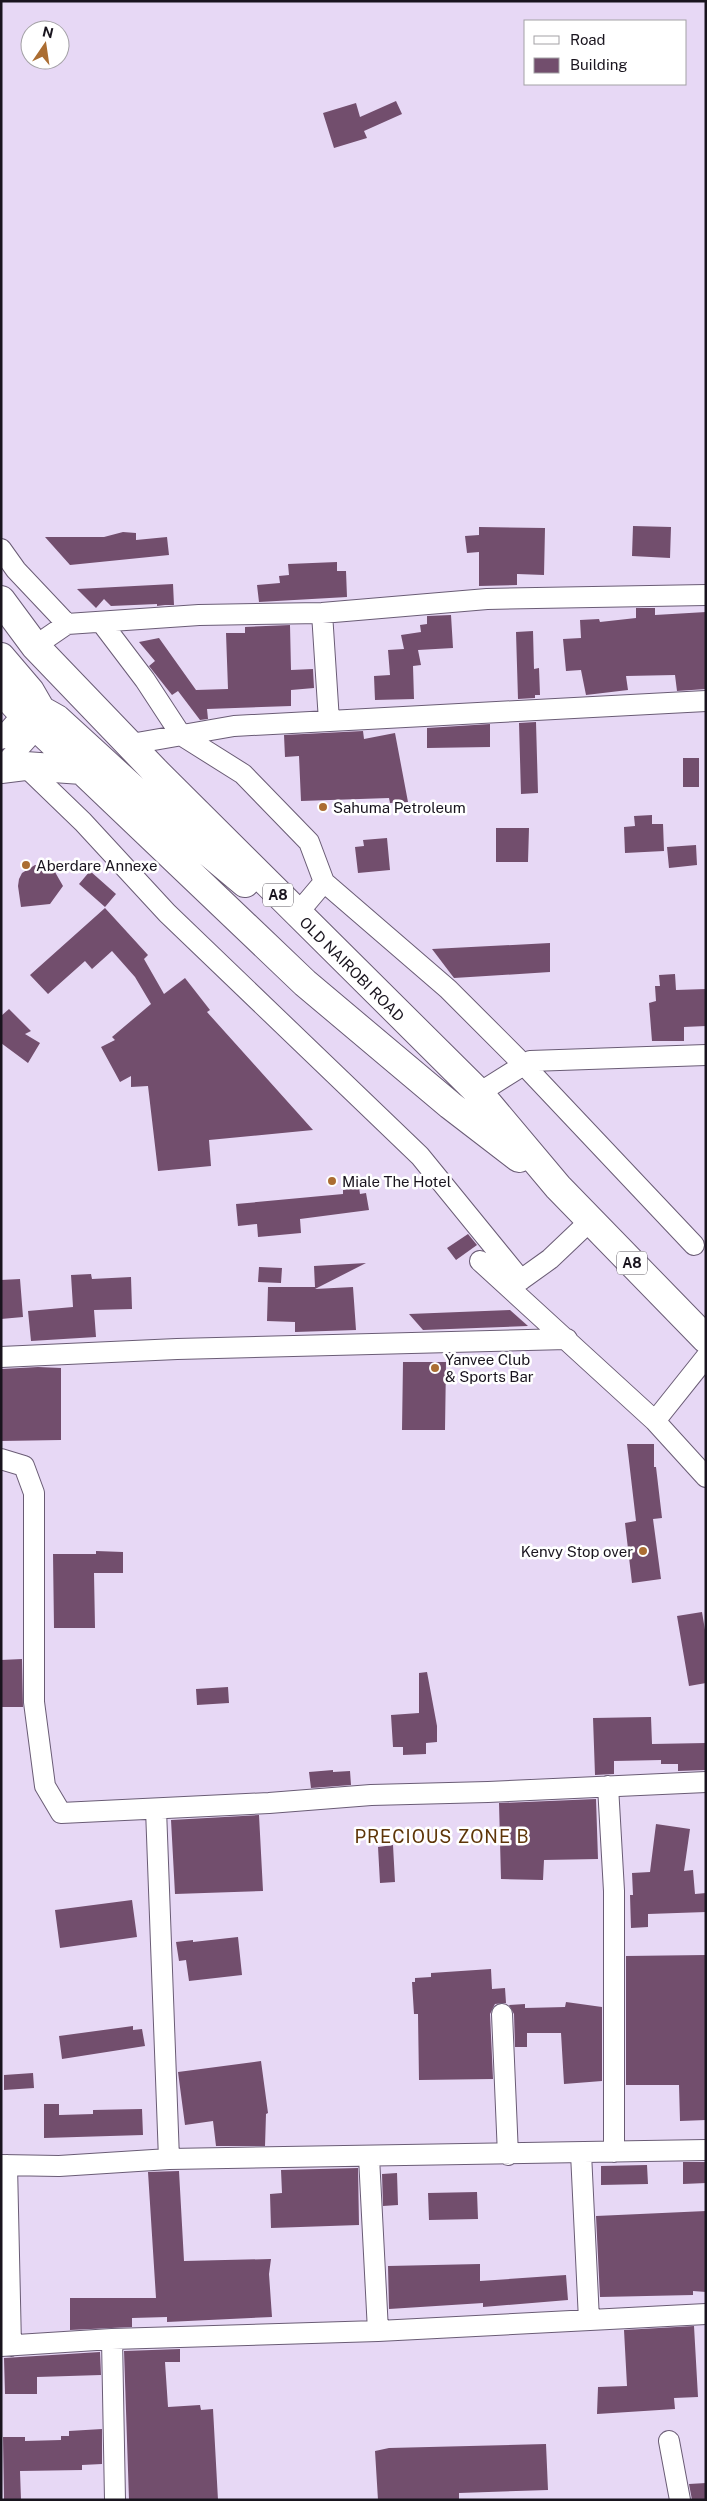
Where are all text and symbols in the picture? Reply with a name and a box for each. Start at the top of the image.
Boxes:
north arrow [20,20,70,70]
legend [524,20,687,85]
text: N [41,23,55,41]
text: Road [570,31,606,48]
text: Building [570,56,628,73]
place label: Sahuma Petroleum [333,799,466,816]
marker: Sahuma Petroleum [317,801,329,813]
place label: Aberdare Annexe [36,857,157,874]
marker: Aberdare Annexe [20,859,32,871]
road number: A8 [263,884,293,906]
street label: OLD NAIROBI ROAD [296,913,408,1025]
place label: Miale The Hotel [342,1173,451,1190]
marker: Miale The Hotel [326,1175,338,1187]
road number: A8 [617,1252,647,1274]
place label: Yanvee Club & Sports Bar [445,1351,534,1385]
marker: Yanvee Club & Sports Bar [429,1362,441,1374]
place label: Kenvy Stop over [521,1543,633,1560]
marker: Kenvy Stop over [637,1545,649,1557]
district label: PRECIOUS ZONE B [354,1826,530,1847]

